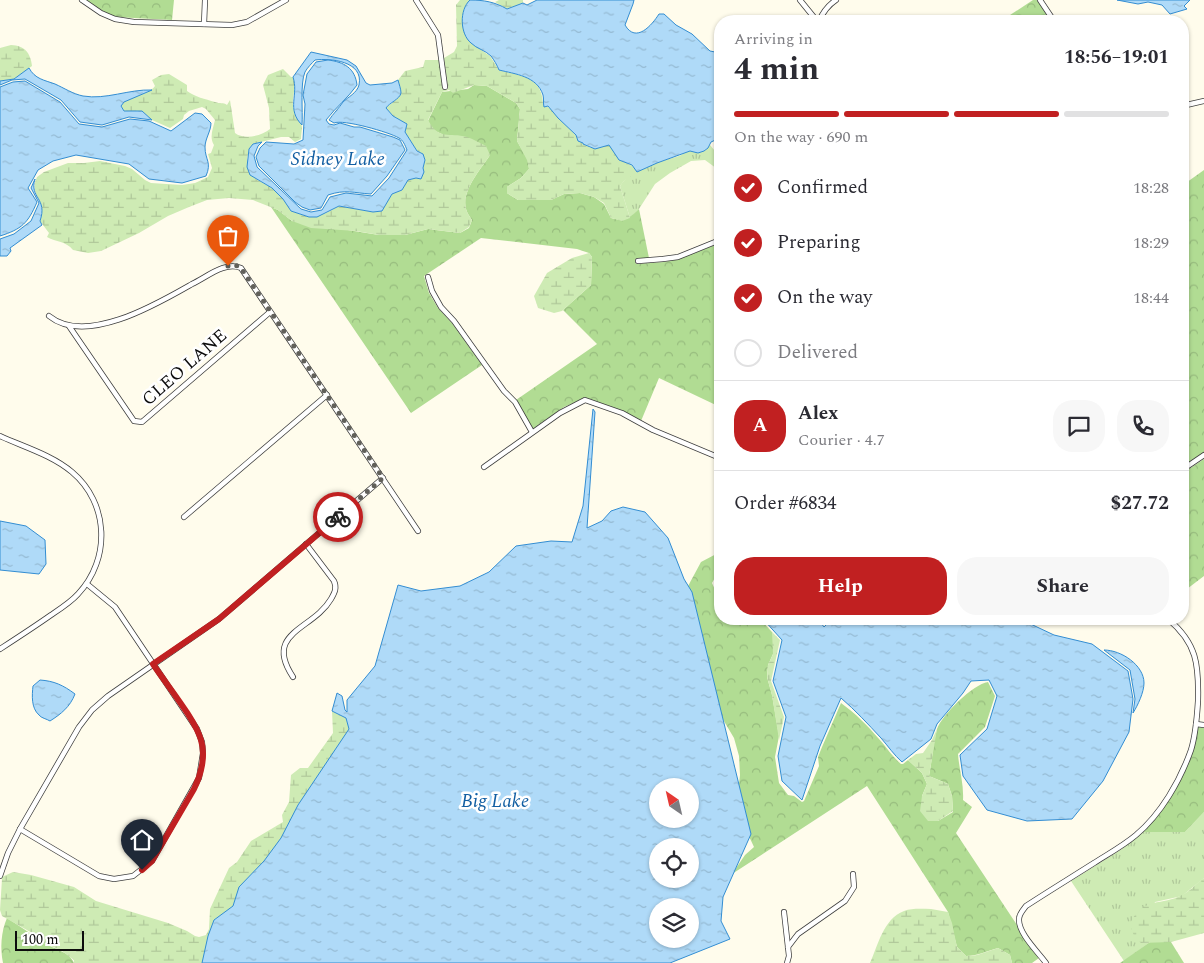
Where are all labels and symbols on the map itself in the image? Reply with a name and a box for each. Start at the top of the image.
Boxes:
water label: Sidney Lake [291,145,385,174]
pin [207,215,249,266]
street label: CLEO LANE [136,323,233,412]
courier [313,492,363,542]
north arrow [649,778,699,828]
water label: Big Lake [461,787,529,816]
pin [121,819,163,870]
scale bar [15,928,84,951]

